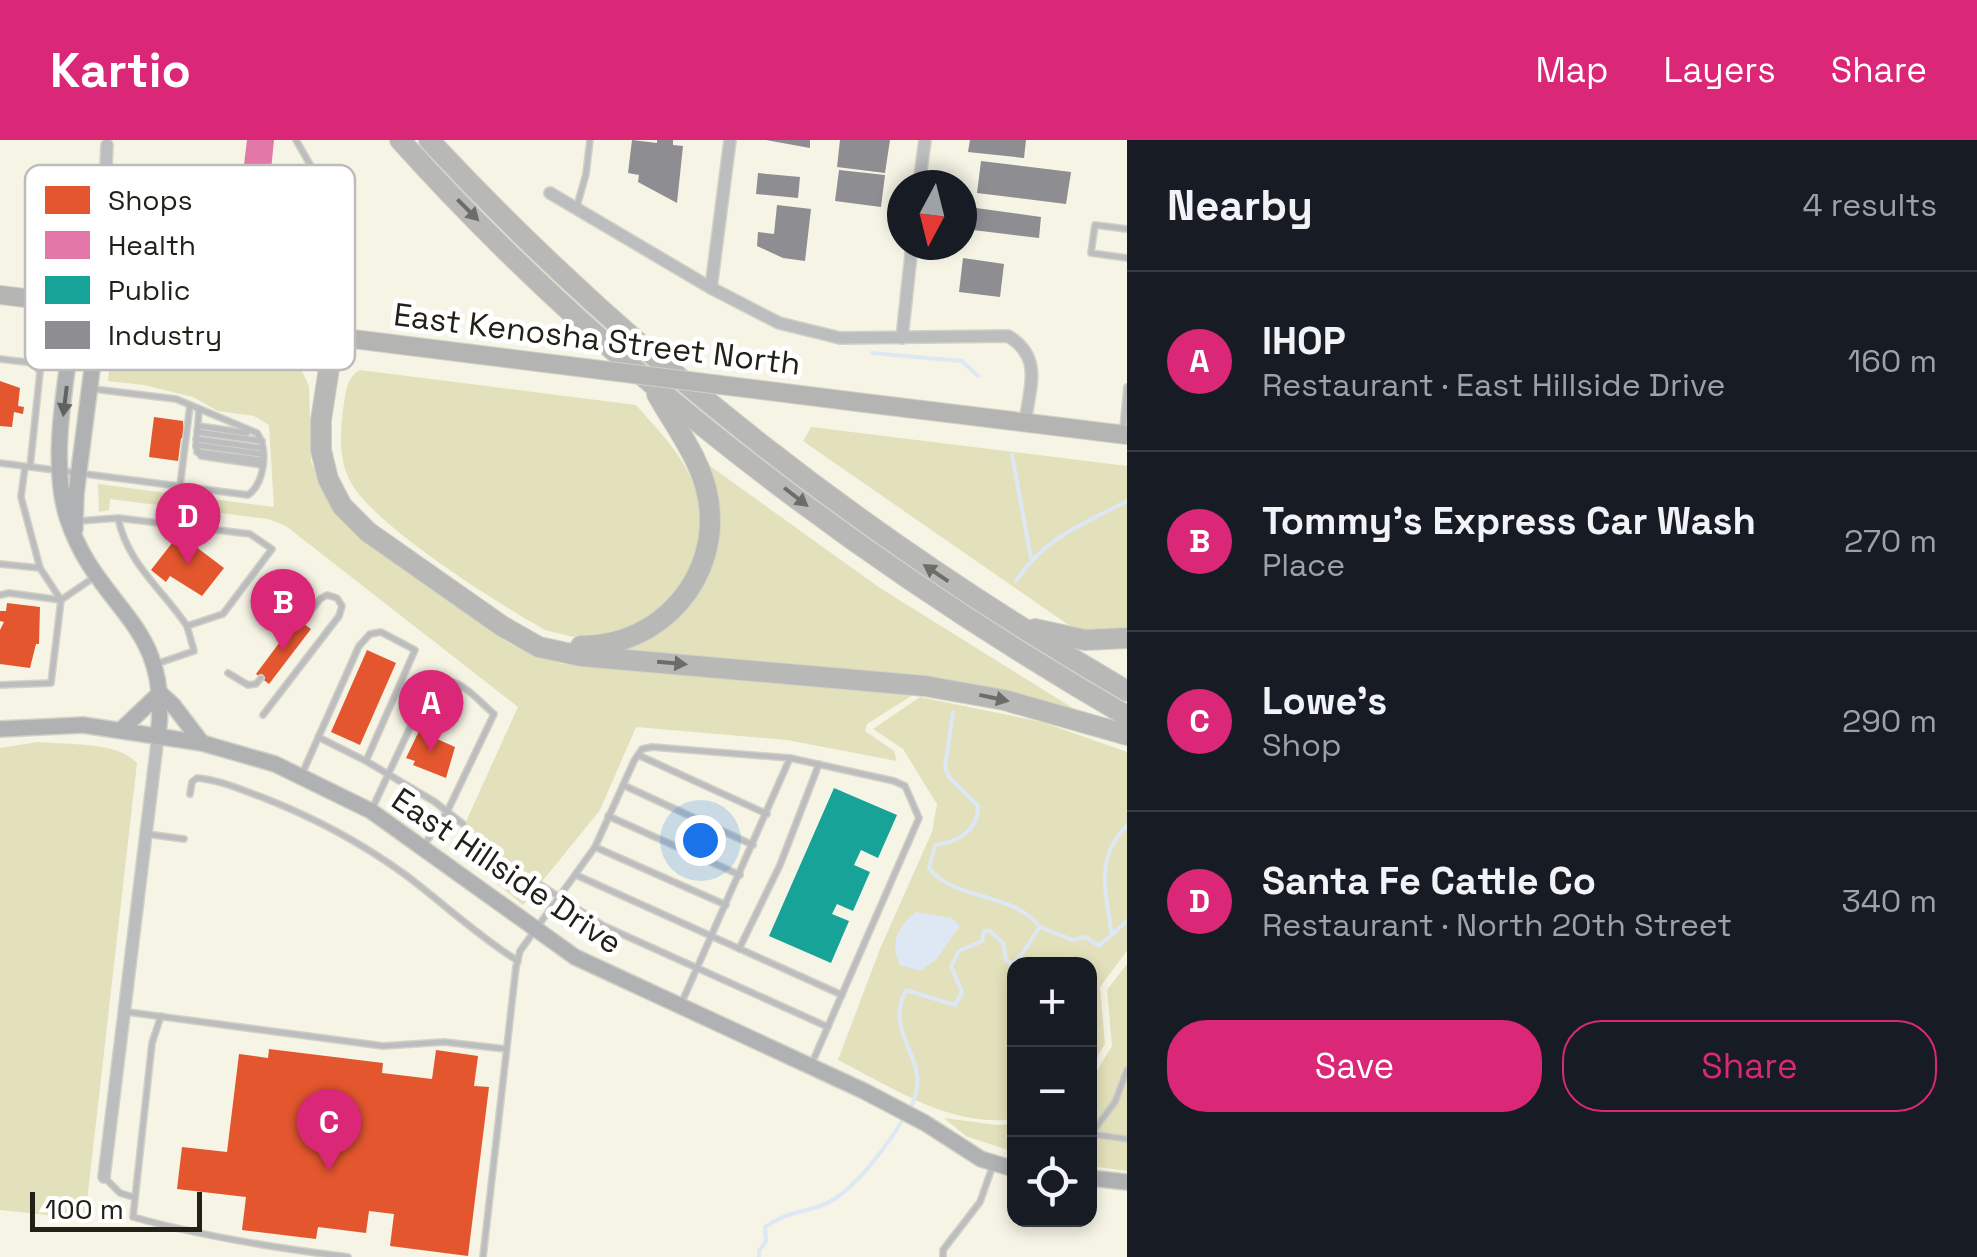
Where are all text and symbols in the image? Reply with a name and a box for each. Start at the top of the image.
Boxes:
text: Kartio [50,40,191,101]
text: Map [1535,48,1608,92]
text: Layers [1663,48,1776,92]
text: Share [1831,48,1927,92]
legend [25,165,355,370]
north arrow [887,170,977,260]
text: Nearby [1167,179,1313,232]
text: Shops [108,182,192,218]
text: 4 results [1802,185,1937,225]
one-way arrow [455,198,479,222]
text: Health [108,227,196,263]
text: Public [108,272,190,308]
street label: East Kenosha Street North [391,294,803,384]
text: Industry [108,317,222,353]
text: IHOP [1262,317,1346,365]
text: A [1189,341,1210,381]
text: 160 m [1848,341,1937,381]
text: Restaurant · East Hillside Drive [1262,365,1725,405]
one-way arrow [57,386,73,417]
pin: D [156,482,220,565]
one-way arrow [783,487,809,507]
text: Tommy's Express Car Wash [1262,497,1756,545]
text: B [1189,521,1210,561]
text: 270 m [1844,521,1937,561]
text: Place [1262,545,1345,585]
one-way arrow [923,564,950,582]
pin: B [250,568,316,651]
one-way arrow [656,656,688,672]
pin: A [398,670,464,752]
text: Lowe's [1262,677,1387,725]
one-way arrow [979,691,1010,706]
text: C [1189,701,1210,741]
text: 290 m [1842,701,1937,741]
text: Shop [1262,725,1342,765]
street label: East Hillside Drive [384,779,630,963]
your location [675,815,726,866]
text: Santa Fe Cattle Co [1262,857,1596,905]
text: D [1189,881,1210,921]
text: 340 m [1841,881,1937,921]
text: Restaurant · North 20th Street [1262,905,1732,945]
map controls [1007,957,1097,1227]
button: + [1007,957,1097,1047]
button: Save [1167,1020,1542,1112]
button: Share [1562,1020,1937,1112]
button: − [1007,1047,1097,1137]
pin: C [296,1088,362,1171]
button: locate [1007,1137,1097,1227]
scale bar [30,1187,202,1232]
text: 100 m [45,1191,124,1227]

